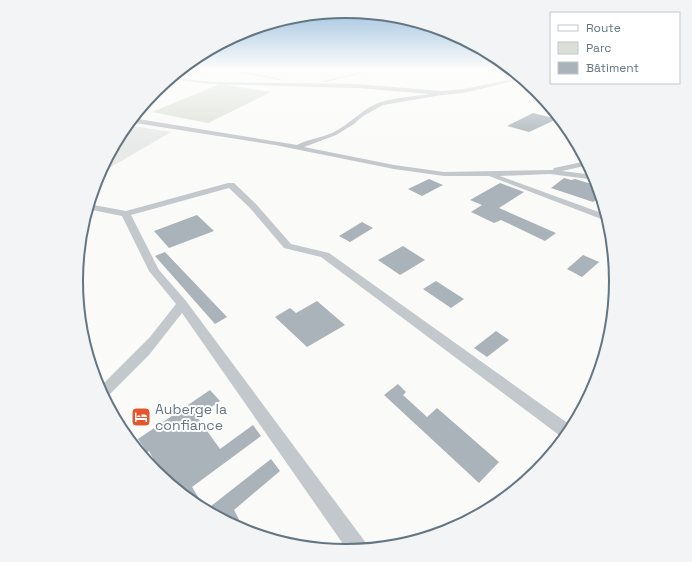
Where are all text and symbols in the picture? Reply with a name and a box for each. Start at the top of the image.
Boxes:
legend [550,12,680,84]
text: Route [586,20,621,36]
text: Parc [586,40,611,56]
text: Bâtiment [586,60,639,76]
place label: Auberge la confiance [155,400,227,434]
hotel icon: Auberge la confiance [130,406,152,428]

